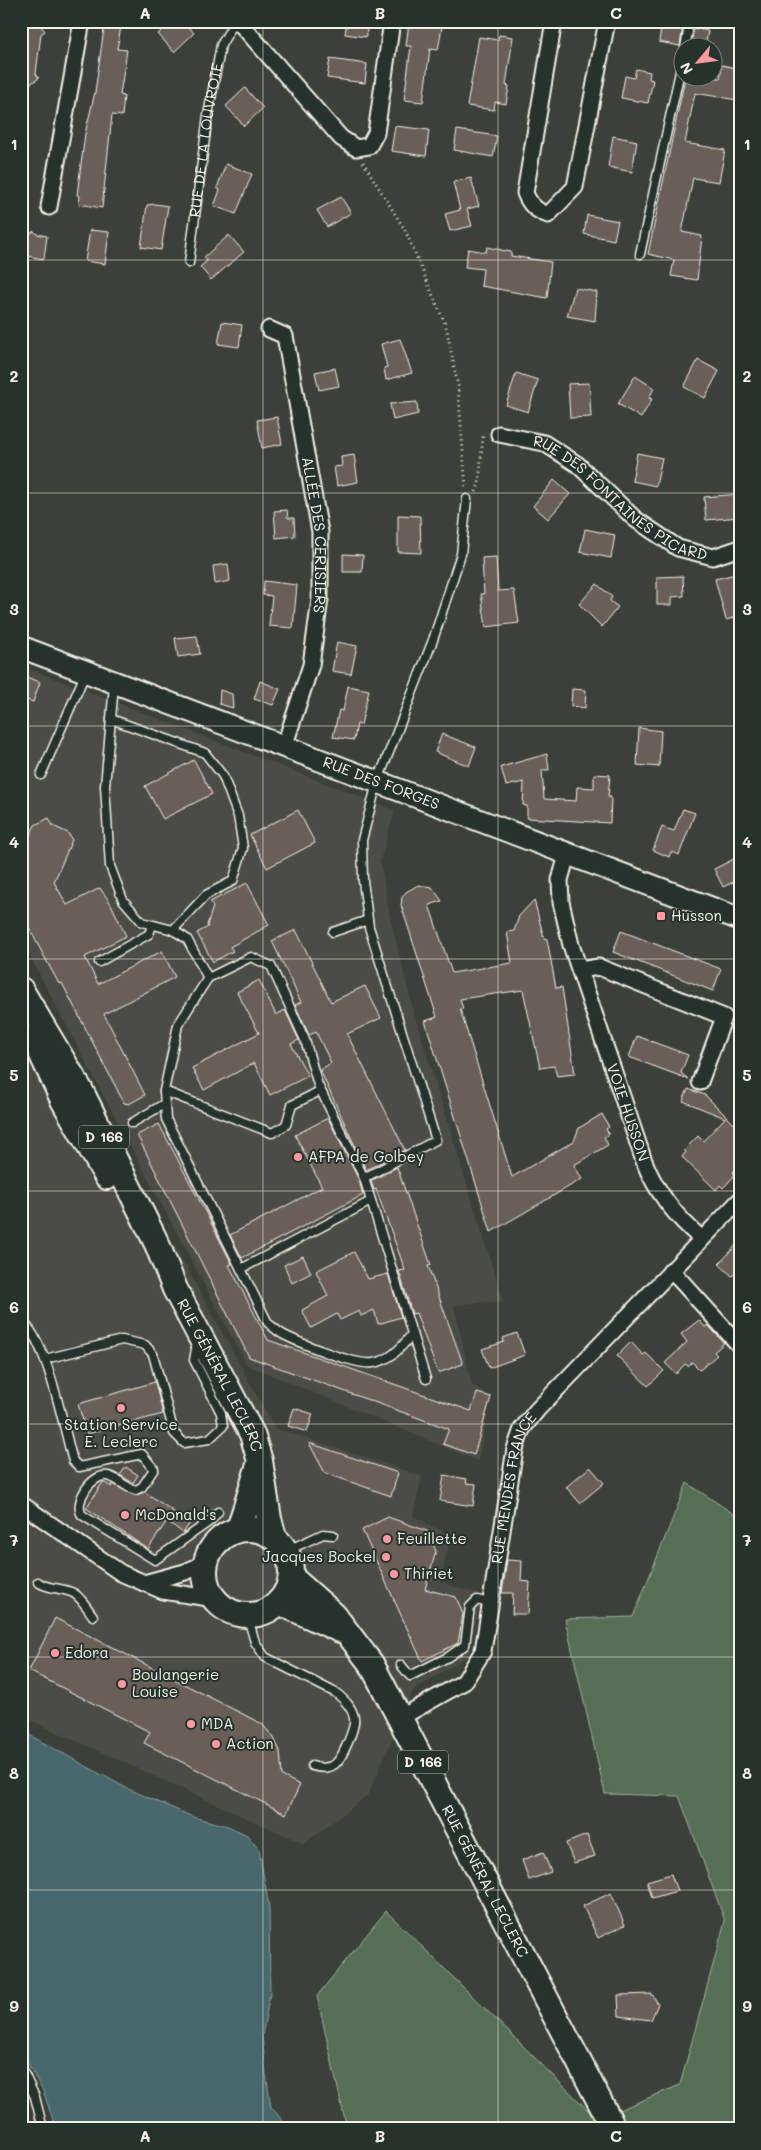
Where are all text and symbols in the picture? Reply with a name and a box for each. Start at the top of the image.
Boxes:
text: A [139,2,151,23]
text: B [375,2,385,23]
text: C [610,2,622,23]
north arrow [674,38,724,88]
text: N [675,59,697,78]
street label: RUE DE LA LOUVROIE [184,61,227,219]
text: 1 [10,133,18,154]
text: 1 [743,133,751,154]
text: 2 [10,365,19,386]
text: 2 [743,365,752,386]
street label: RUE DES FONTAINES PICARD [532,430,710,564]
street label: ALLÉE DES CERISIERS [298,455,331,615]
text: 3 [9,598,19,619]
text: 3 [742,598,752,619]
street label: RUE DES FORGES [320,751,443,813]
text: 4 [9,831,19,852]
text: 4 [742,831,752,852]
place label: Husson [671,905,722,925]
marker: Husson [655,910,667,922]
street label: VOIE HUSSON [603,1061,654,1164]
text: 5 [9,1064,19,1085]
text: 5 [742,1064,752,1085]
road number: D 166 [79,1126,129,1148]
place label: AFPA de Golbey [308,1146,424,1166]
marker: AFPA de Golbey [292,1151,304,1163]
street label: RUE GÉNÉRAL LECLERC [173,1295,268,1454]
text: 6 [9,1296,19,1317]
text: 6 [742,1296,752,1317]
marker: Station Service E. Leclerc [115,1402,127,1414]
street label: RUE MENDÈS FRANCE [486,1407,541,1565]
place label: Station Service E. Leclerc [64,1414,178,1451]
place label: McDonald's [135,1504,217,1524]
marker: McDonald's [119,1509,131,1521]
place label: Feuillette [397,1528,467,1548]
text: 7 [10,1529,19,1550]
text: 7 [743,1529,752,1550]
marker: Feuillette [381,1533,393,1545]
place label: Jacques Bockel [262,1546,376,1566]
marker: Jacques Bockel [380,1551,392,1563]
place label: Thiriet [404,1563,453,1583]
marker: Thiriet [388,1568,400,1580]
place label: Edora [65,1642,109,1662]
marker: Edora [49,1647,61,1659]
place label: Boulangerie Louise [132,1664,219,1701]
marker: Boulangerie Louise [116,1678,128,1690]
place label: MDA [201,1713,234,1733]
marker: MDA [185,1718,197,1730]
place label: Action [226,1733,274,1753]
marker: Action [210,1738,222,1750]
road number: D 166 [398,1750,448,1774]
text: 8 [9,1762,19,1783]
text: 8 [742,1762,752,1783]
street label: RUE GÉNÉRAL LECLERC [438,1801,534,1961]
text: 9 [9,1995,19,2016]
text: 9 [742,1995,752,2016]
text: A [139,2125,151,2146]
text: B [375,2125,385,2146]
text: C [610,2125,622,2146]

